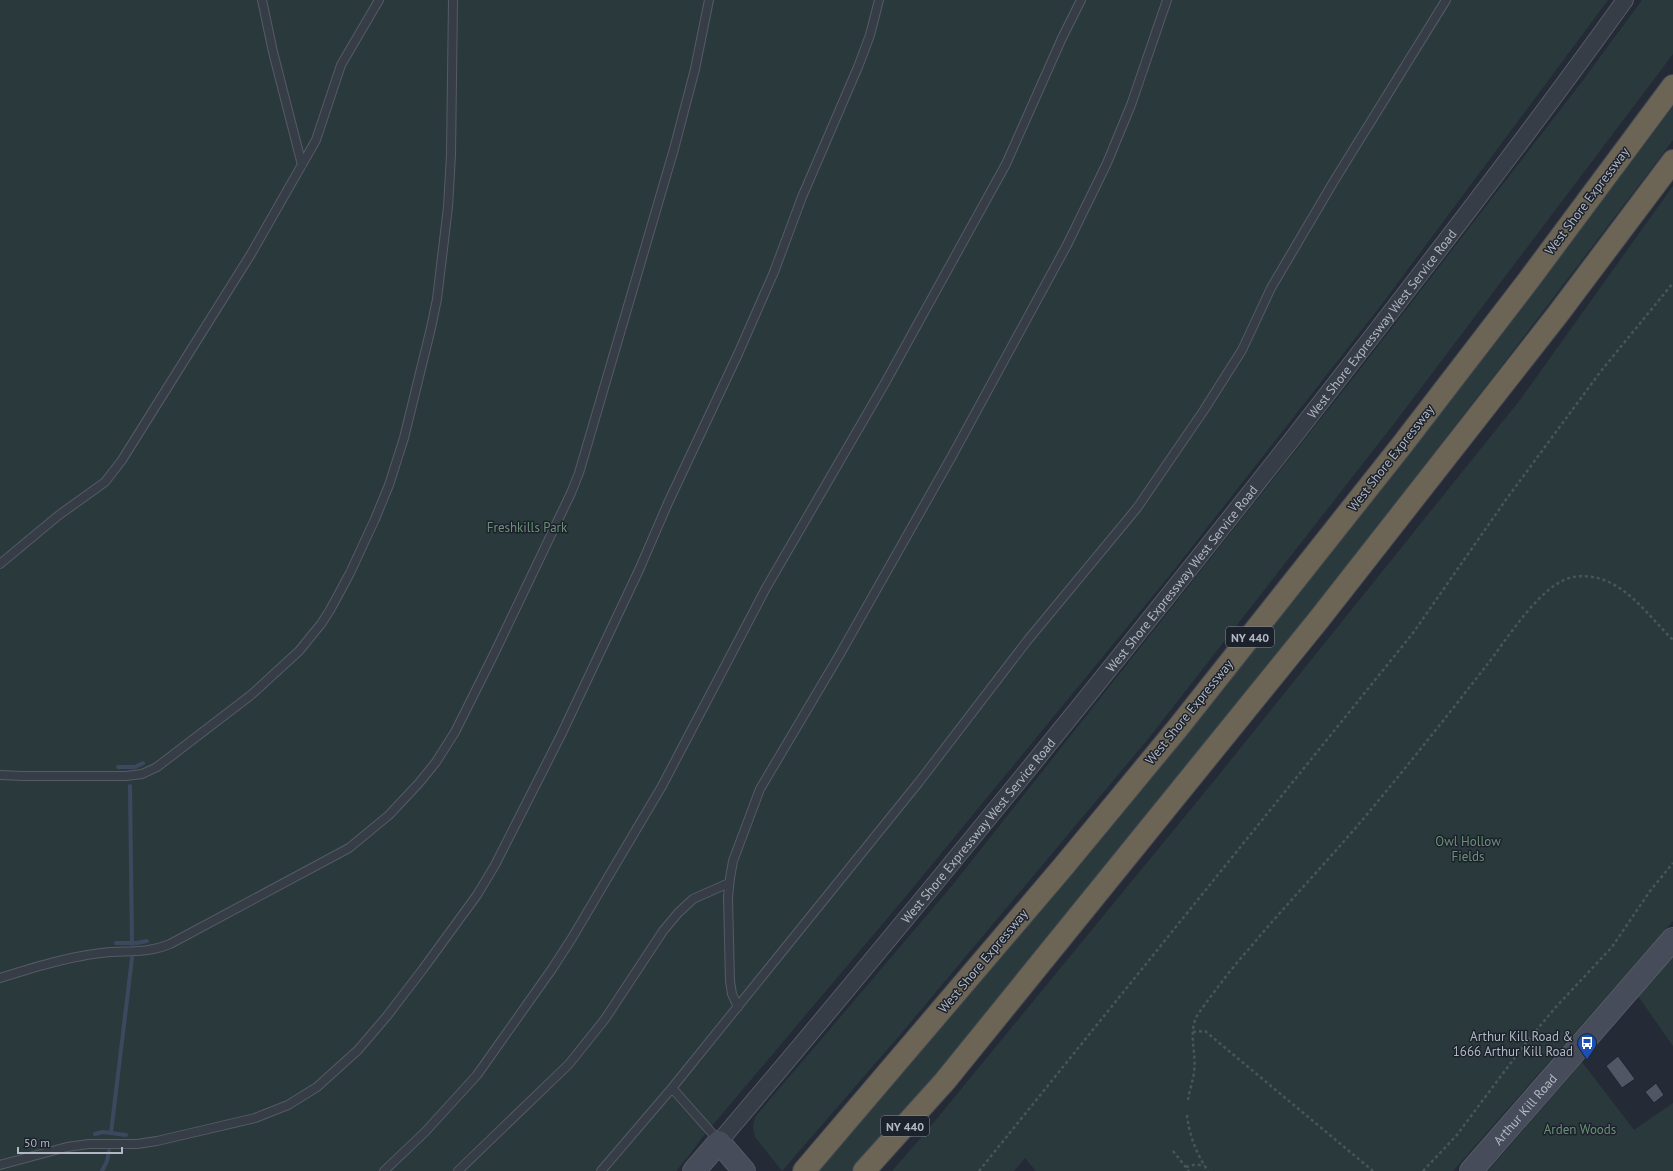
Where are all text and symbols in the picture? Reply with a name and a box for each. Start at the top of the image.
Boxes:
street label: West Shore Expressway [1541,144,1633,258]
street label: West Shore Expressway West Service Road [1303,226,1460,422]
street label: West Shore Expressway [1344,401,1438,515]
street label: West Shore Expressway West Service Road [1102,482,1261,676]
park label: Freshkills Park [487,519,568,536]
road number: NY 440 [1226,627,1274,647]
street label: West Shore Expressway [1141,656,1237,768]
street label: West Shore Expressway West Service Road [897,735,1059,927]
park label: Owl Hollow Fields [1435,833,1501,865]
street label: West Shore Expressway [935,906,1031,1016]
place label: Arthur Kill Road & 1666 Arthur Kill Road [1453,1028,1573,1060]
bus stop icon: Arthur Kill Road & 1666 Arthur Kill Road [1576,1032,1598,1060]
street label: Arthur Kill Road [1489,1070,1560,1148]
road number: NY 440 [881,1116,929,1136]
park label: Arden Woods [1544,1121,1616,1138]
scale bar [18,1129,122,1155]
text: 50 m [24,1135,50,1150]

